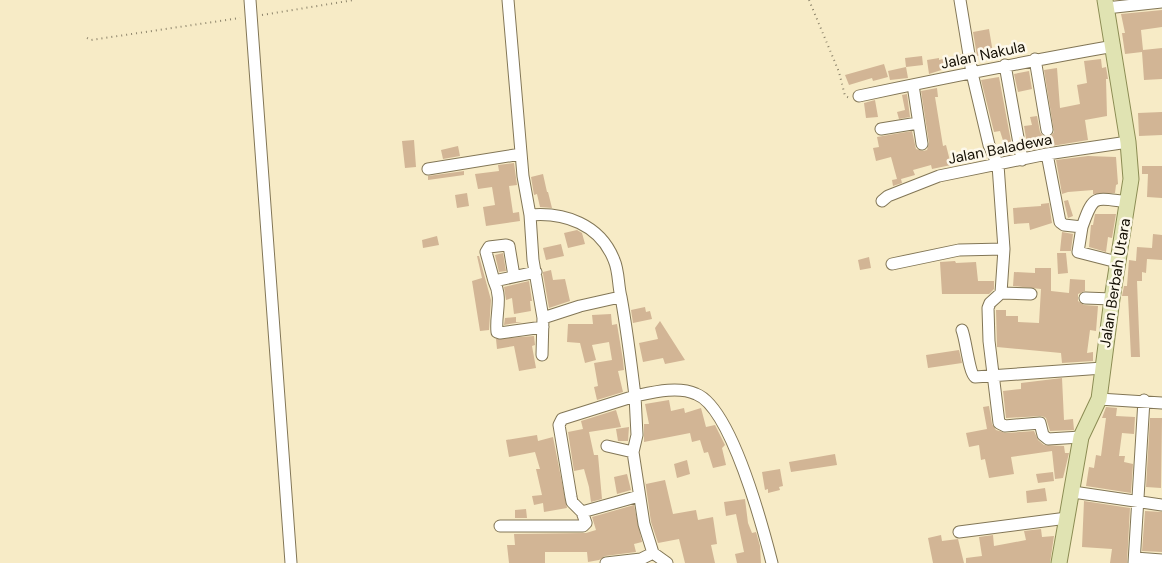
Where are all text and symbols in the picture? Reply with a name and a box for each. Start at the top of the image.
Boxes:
street label: Jalan Nakula [939,36,1027,74]
street label: Jalan Baladewa [946,129,1054,169]
street label: Jalan Berbah Utara [1095,217,1135,349]

